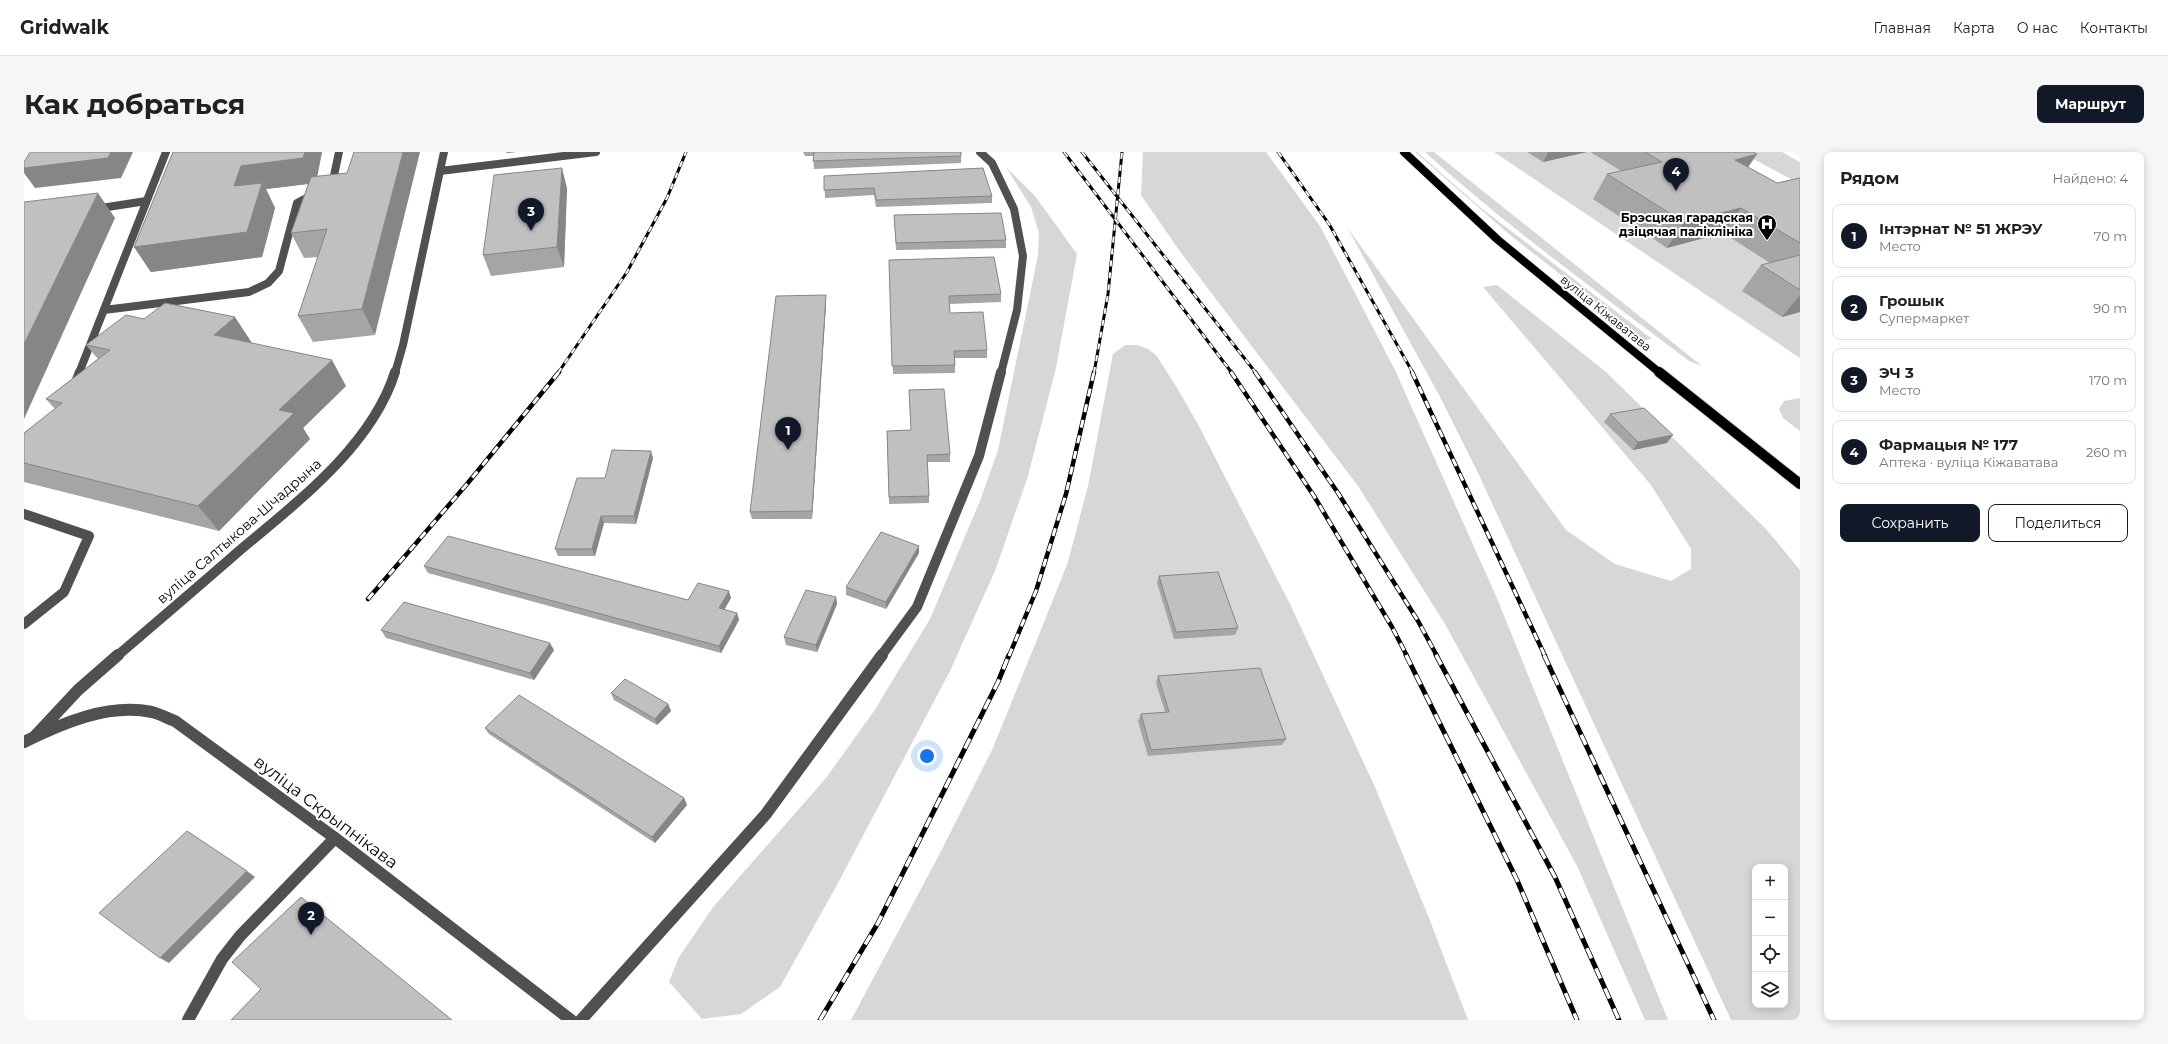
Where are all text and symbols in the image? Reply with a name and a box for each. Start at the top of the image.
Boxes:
text: Gridwalk [20,16,109,39]
text: Главная [1873,19,1931,37]
text: Карта [1953,19,1995,37]
text: О нас [2017,19,2058,37]
text: Контакты [2080,19,2148,37]
button: Маршрут [2037,85,2144,123]
text: Как добраться [24,87,245,121]
pin: 4 [1663,158,1689,191]
text: Рядом [1840,168,1899,188]
text: Найдено: 4 [2053,170,2128,186]
pin: 3 [518,198,544,231]
place label: Брэсцкая гарадская дзіцячая паліклініка [1619,210,1753,239]
hospital icon: Брэсцкая гарадская дзіцячая паліклініка [1756,213,1778,241]
text: Інтэрнат № 51 ЖРЭУ [1879,219,2043,238]
text: 1 [1851,228,1857,244]
text: 70 m [2094,228,2127,244]
text: Место [1879,238,1921,254]
street label: вуліца Кіжаватава [1558,272,1654,354]
text: Грошык [1879,291,1944,310]
text: 2 [1850,300,1858,316]
text: 90 m [2093,300,2127,316]
text: Супермаркет [1879,310,1969,326]
text: ЭЧ 3 [1879,363,1914,382]
text: 3 [1850,372,1858,388]
text: 170 m [2089,372,2127,388]
text: Место [1879,382,1921,398]
pin: 1 [775,417,801,450]
text: Фармацыя № 177 [1879,435,2018,454]
text: 4 [1850,444,1858,460]
text: 260 m [2086,444,2127,460]
street label: вуліца Салтыкова-Шчадрына [153,454,325,608]
text: Аптека · вуліца Кіжаватава [1879,454,2058,470]
button: Сохранить [1840,504,1980,542]
button: Поделиться [1988,504,2128,542]
your location [917,746,937,766]
street label: вуліца Скрыпнікава [250,751,402,873]
map controls [1752,864,1788,1008]
button: + [1752,864,1788,900]
button: − [1752,900,1788,936]
pin: 2 [298,902,324,935]
button: locate [1752,936,1788,972]
button: layers [1752,972,1788,1008]

